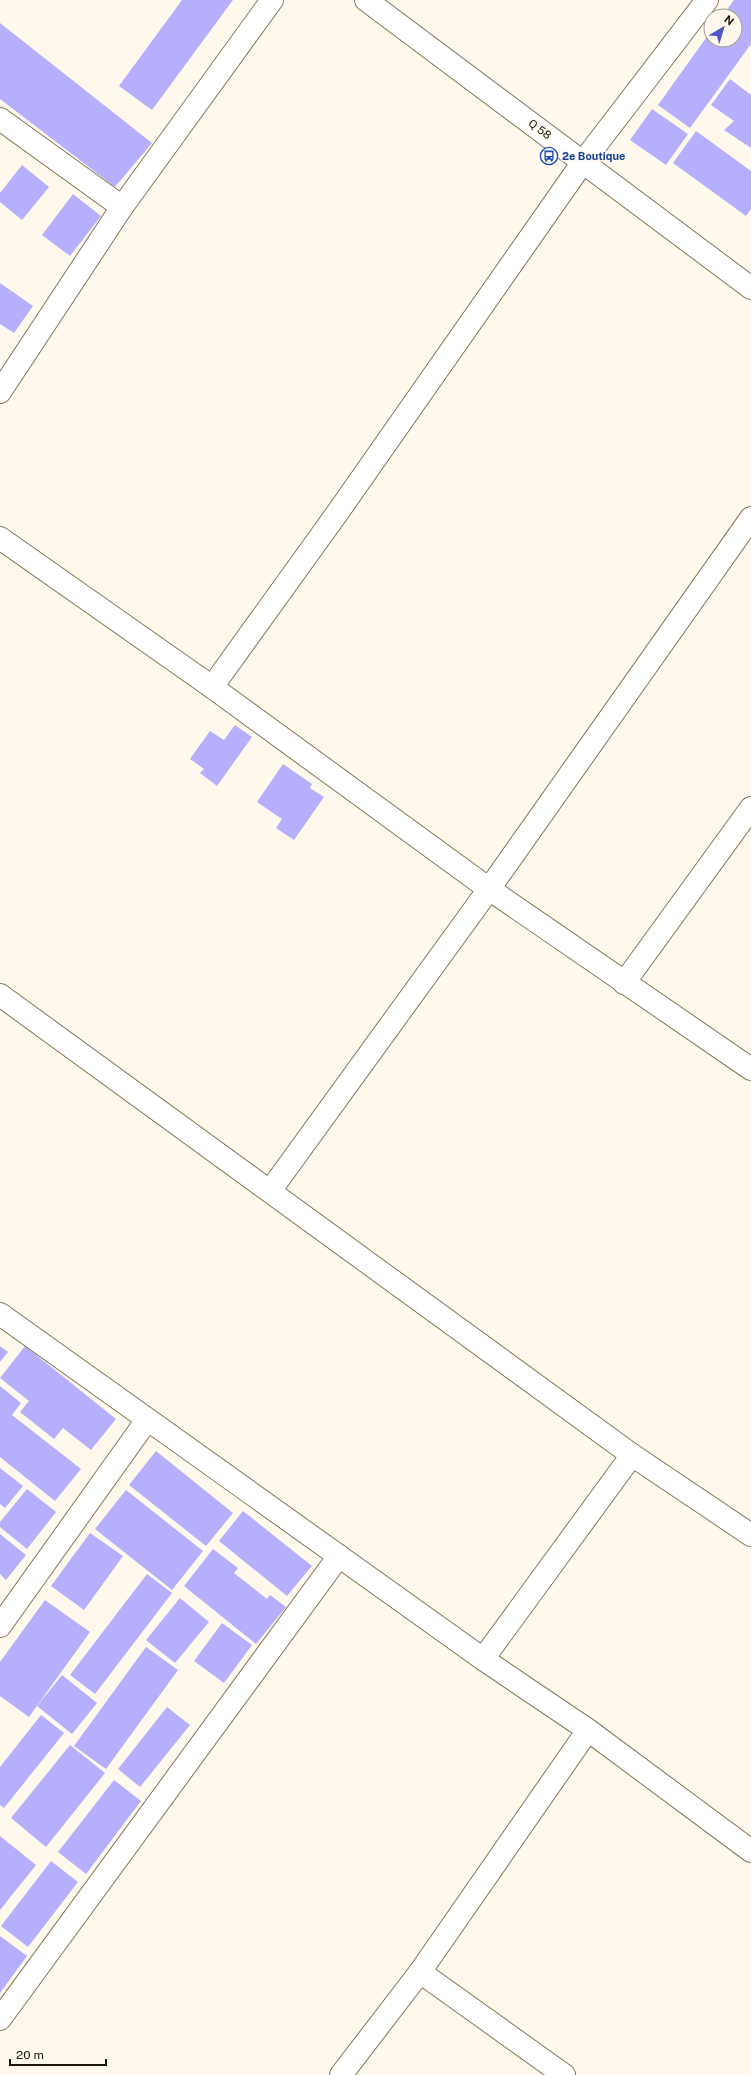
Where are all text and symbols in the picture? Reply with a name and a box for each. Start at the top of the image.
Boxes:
north arrow [703,8,743,48]
text: N [722,13,736,27]
street label: Q 58 [526,117,554,141]
bus stop icon: 2e Boutique [539,146,559,166]
place label: 2e Boutique [562,150,625,162]
scale bar [10,2041,106,2067]
text: 20 m [16,2048,44,2062]

